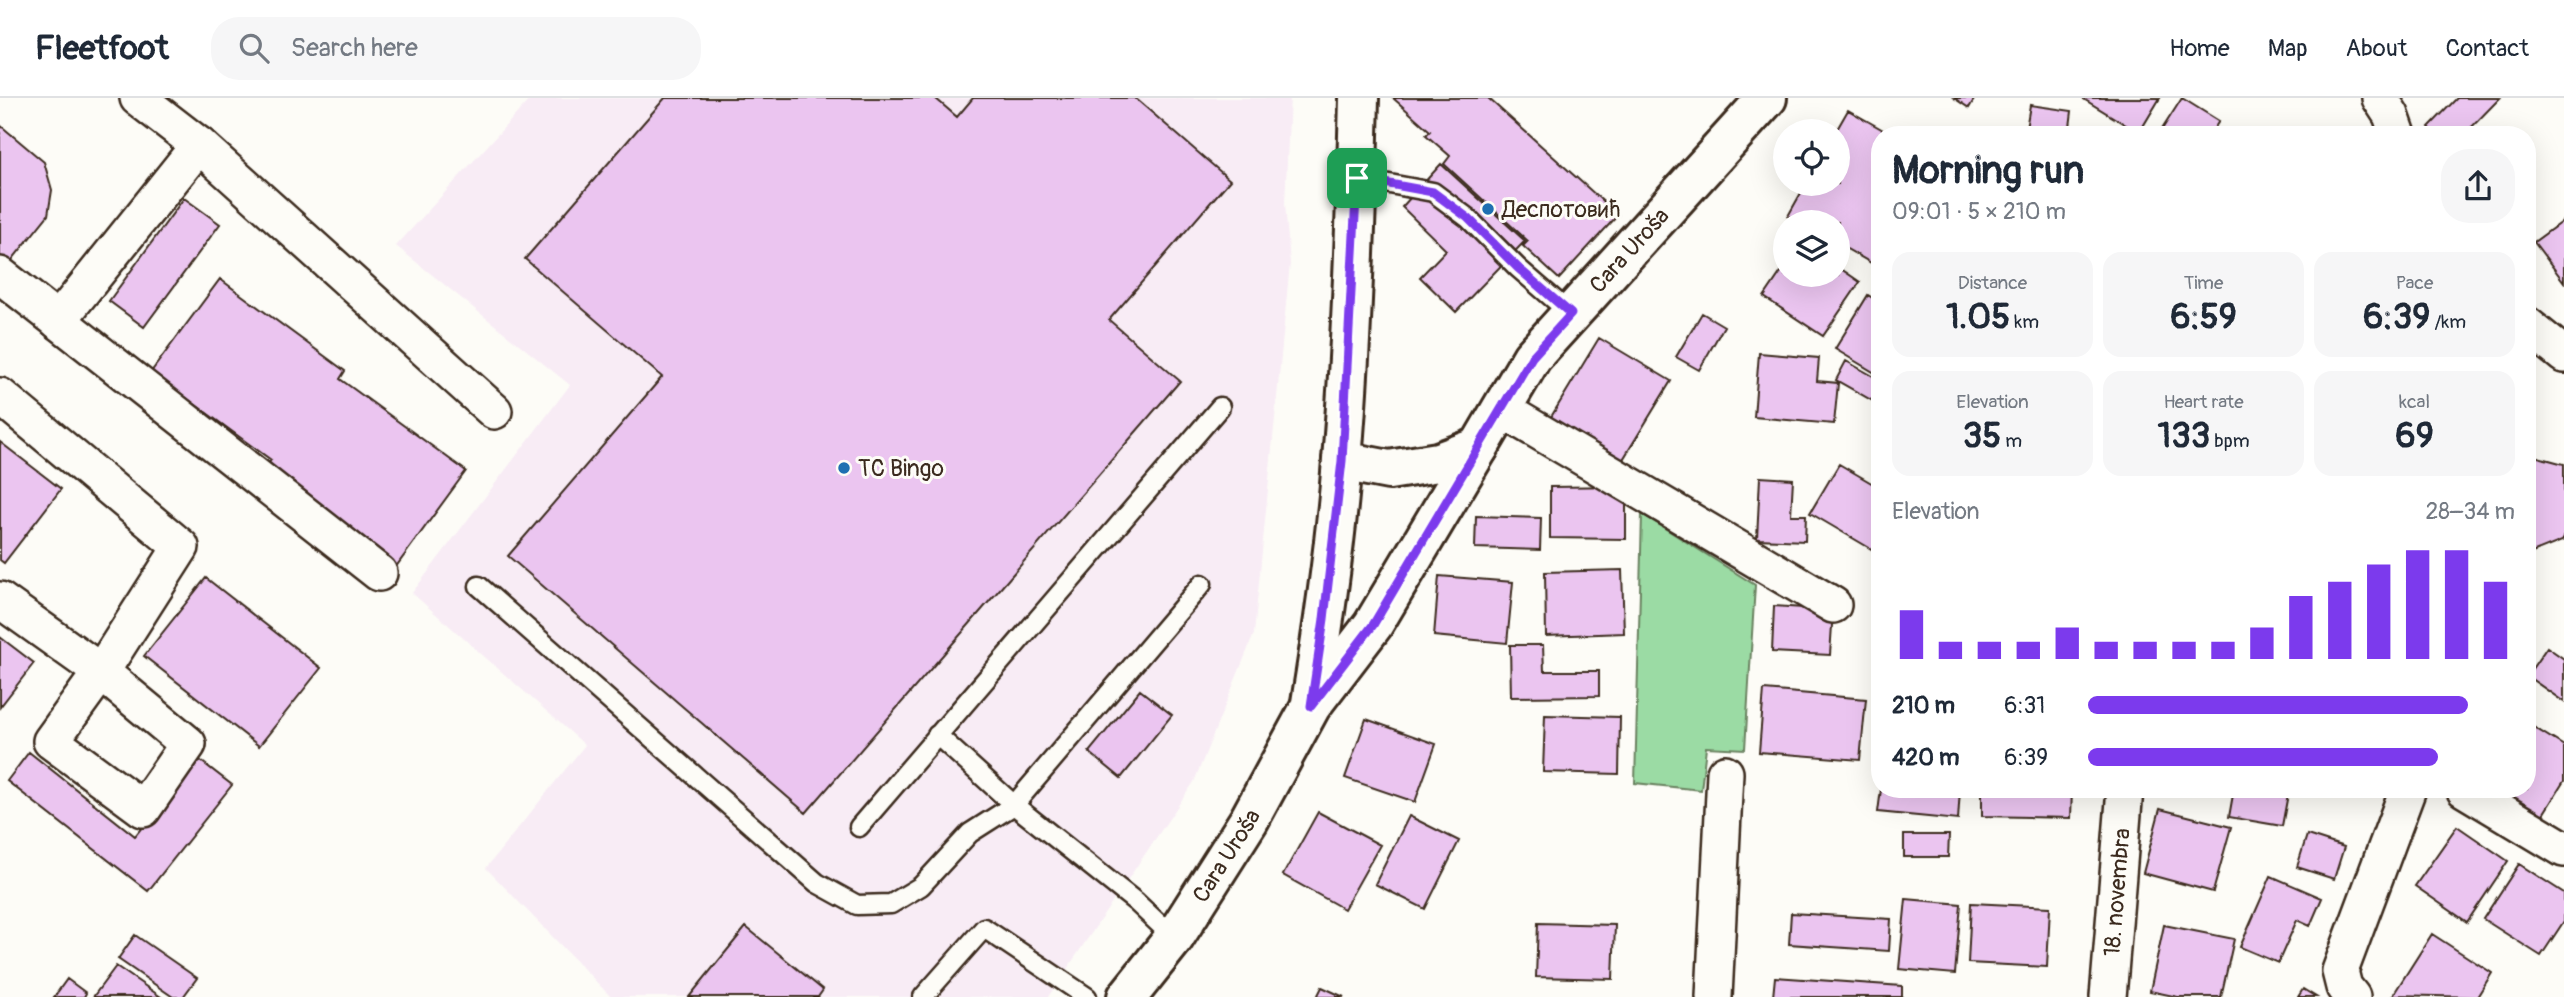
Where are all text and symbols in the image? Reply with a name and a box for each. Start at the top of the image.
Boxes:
search box [211,17,701,80]
text: Fleetfoot [35,28,169,69]
icon: search [235,29,273,67]
text: Search here [291,32,418,64]
text: Home [2169,34,2230,63]
text: Map [2268,34,2308,63]
text: About [2346,34,2408,63]
text: Contact [2446,34,2529,63]
map controls [1773,119,1850,287]
button: locate [1773,119,1850,196]
text: Morning run [1892,147,2084,195]
pin [1327,148,1387,208]
button: share [2441,149,2515,223]
icon: arrive [1338,159,1376,197]
place label: Деспотовић [1501,195,1621,224]
text: 09:01 · 5 × 210 m [1892,197,2066,226]
marker: Деспотовић [1480,201,1496,217]
street label: Cara Uroša [1583,201,1675,299]
button: layers [1773,210,1850,287]
text: Distance [1958,271,2027,295]
text: Time [2184,271,2223,295]
text: Pace [2396,271,2433,295]
text: 1.05 [1946,295,2010,339]
text: 6:59 [2170,295,2237,339]
text: 6:39 [2363,295,2430,339]
text: km [2010,310,2039,334]
text: /km [2430,310,2466,334]
text: Elevation [1956,390,2029,414]
text: Heart rate [2163,390,2244,414]
text: kcal [2399,390,2430,414]
text: 35 [1963,414,2001,458]
text: 133 [2157,414,2210,458]
text: 69 [2395,414,2434,458]
text: m [2001,429,2022,453]
text: bpm [2210,429,2250,453]
place label: TC Bingo [858,454,944,483]
marker: TC Bingo [836,460,852,476]
text: Elevation [1892,497,1980,526]
text: 28–34 m [2425,497,2515,526]
text: 210 m [1892,691,1955,720]
text: 6:31 [2004,691,2045,720]
text: 420 m [1892,743,1959,772]
text: 6:39 [2004,743,2048,772]
street label: Cara Uroša [1186,804,1267,908]
street label: 18. novembra [2097,827,2136,958]

